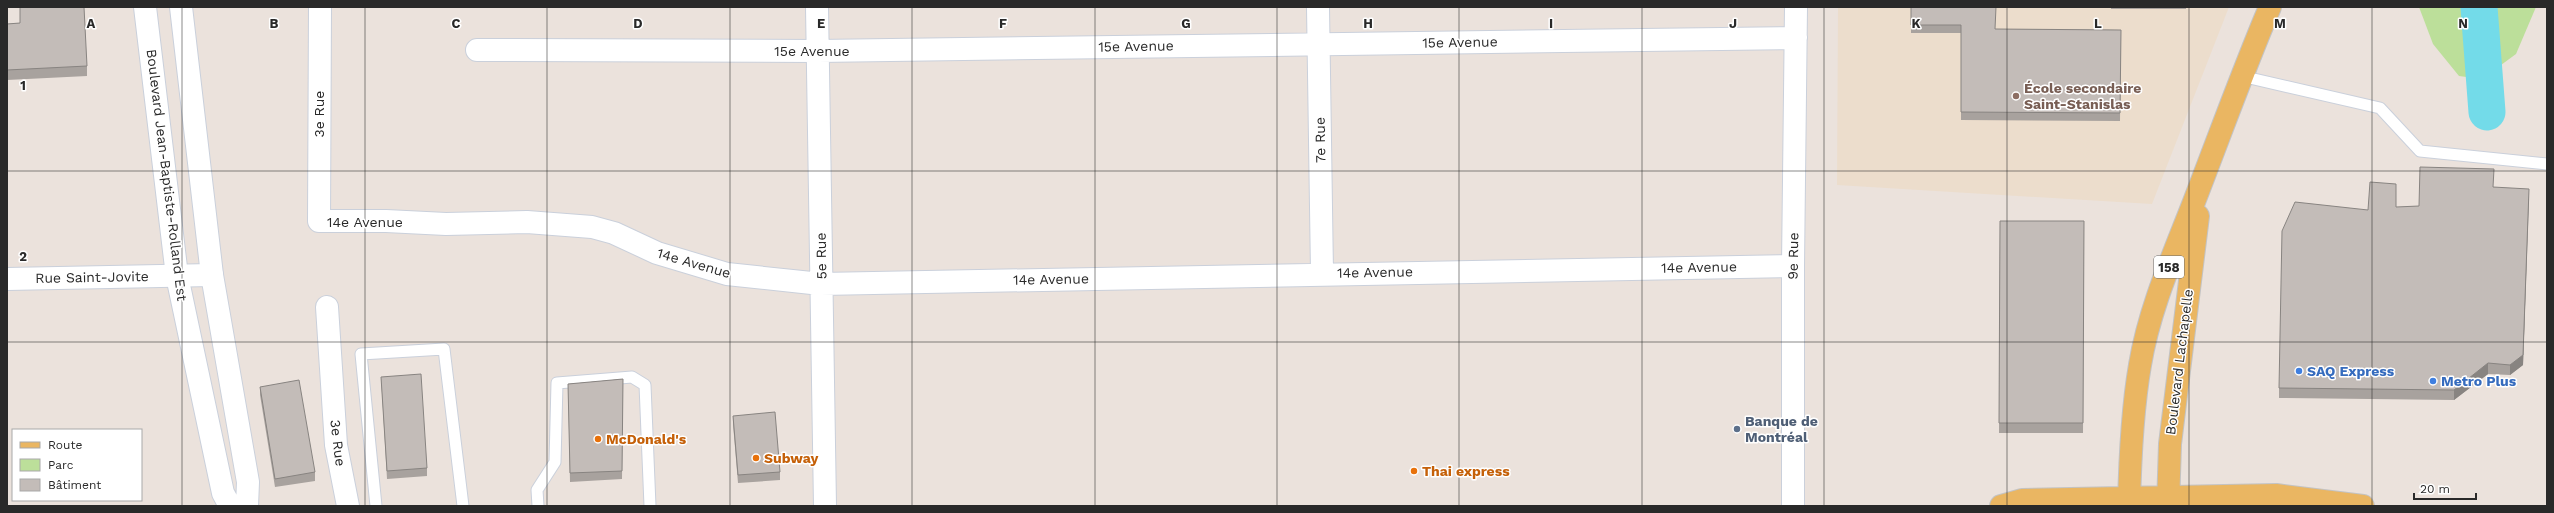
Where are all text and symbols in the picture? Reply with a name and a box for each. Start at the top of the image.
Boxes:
text: A [87,16,96,31]
text: B [270,16,279,31]
text: C [452,16,461,31]
text: D [633,16,643,31]
text: E [817,16,825,31]
text: F [999,16,1007,31]
text: G [1181,16,1191,31]
text: H [1363,16,1373,31]
text: I [1549,16,1553,31]
text: J [1729,16,1737,31]
text: K [1911,16,1921,31]
text: L [2094,16,2102,31]
text: M [2274,16,2286,31]
text: N [2458,16,2468,31]
street label: 15e Avenue [1422,33,1498,51]
street label: 15e Avenue [1098,37,1174,55]
street label: 15e Avenue [774,43,850,59]
street label: Boulevard Jean-Baptiste-Rolland Est [144,48,190,302]
text: 1 [20,78,26,93]
place label: École secondaire Saint-Stanislas [2024,80,2141,112]
street label: 3e Rue [311,91,327,137]
marker: École secondaire Saint-Stanislas [2011,91,2021,101]
street label: 7e Rue [1312,117,1328,163]
street label: 14e Avenue [327,214,403,230]
street label: 5e Rue [813,232,829,280]
street label: 9e Rue [1785,232,1801,280]
street label: 14e Avenue [655,245,733,281]
text: 2 [19,249,27,264]
road number: 158 [2154,256,2184,278]
street label: 14e Avenue [1661,258,1737,276]
street label: 14e Avenue [1337,263,1413,281]
street label: Rue Saint-Jovite [35,268,149,286]
street label: 14e Avenue [1013,270,1089,288]
street label: Boulevard Lachapelle [2162,288,2196,436]
place label: SAQ Express [2307,363,2395,379]
marker: SAQ Express [2294,366,2304,376]
place label: Metro Plus [2441,373,2517,389]
marker: Metro Plus [2428,376,2438,386]
place label: Banque de Montréal [1745,413,1818,445]
street label: 3e Rue [327,419,349,467]
marker: Banque de Montréal [1732,424,1742,434]
legend [12,429,142,501]
place label: McDonald's [606,431,687,447]
marker: McDonald's [593,434,603,444]
text: Route [48,438,82,452]
place label: Subway [764,450,818,466]
marker: Subway [751,453,761,463]
text: Parc [48,458,74,472]
place label: Thai express [1422,463,1510,479]
marker: Thai express [1409,466,1419,476]
scale bar [2414,475,2476,501]
text: Bâtiment [48,478,101,492]
text: 20 m [2420,482,2450,496]

